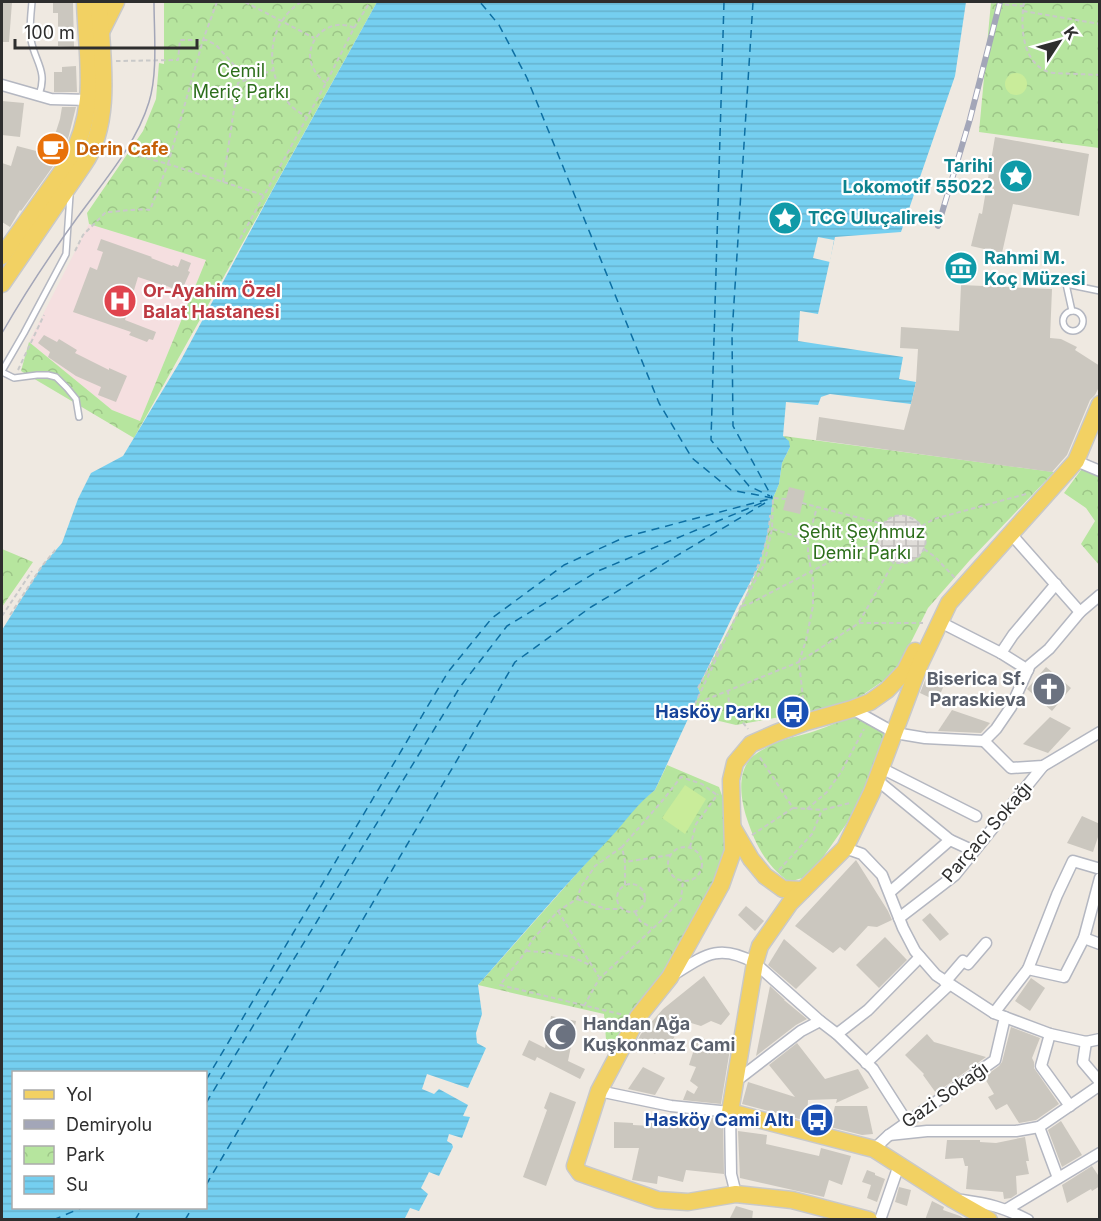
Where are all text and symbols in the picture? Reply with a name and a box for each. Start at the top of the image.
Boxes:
scale bar [15,12,196,50]
north arrow [1029,12,1089,72]
text: 100 m [24,22,75,43]
text: K [1060,23,1083,44]
park label: Cemil Meriç Parkı [193,60,289,102]
cafe icon: Derin Cafe [35,131,71,167]
place label: Derin Cafe [76,138,169,159]
place label: Tarihi Lokomotif 55022 [843,155,993,197]
place icon: Tarihi Lokomotif 55022 [998,158,1034,194]
place icon: TCG Uluçalireis [767,200,803,236]
place label: TCG Uluçalireis [808,207,943,228]
place label: Rahmi M. Koç Müzesi [984,247,1086,289]
museum icon: Rahmi M. Koç Müzesi [943,250,979,286]
place label: Or-Ayahim Özel Balat Hastanesi [143,280,281,322]
hospital icon: Or-Ayahim Özel Balat Hastanesi [102,283,138,319]
park label: Şehit Şeyhmuz Demir Parkı [799,521,925,563]
place label: Biserica Sf. Paraskieva [927,668,1026,710]
church icon: Biserica Sf. Paraskieva [1031,671,1067,707]
bus stop icon: Hasköy Parkı [775,694,811,730]
place label: Hasköy Parkı [655,701,770,722]
street label: Parçacı Sokağı [937,777,1036,886]
place label: Handan Ağa Kuşkonmaz Cami [583,1013,735,1055]
mosque icon: Handan Ağa Kuşkonmaz Cami [542,1016,578,1052]
street label: Gazi Sokağı [897,1057,992,1132]
legend [12,1071,207,1209]
text: Yol [66,1084,92,1105]
bus stop icon: Hasköy Cami Altı [799,1102,835,1138]
place label: Hasköy Cami Altı [645,1109,794,1130]
text: Demiryolu [66,1114,152,1135]
text: Park [66,1144,105,1165]
text: Su [66,1174,88,1195]

